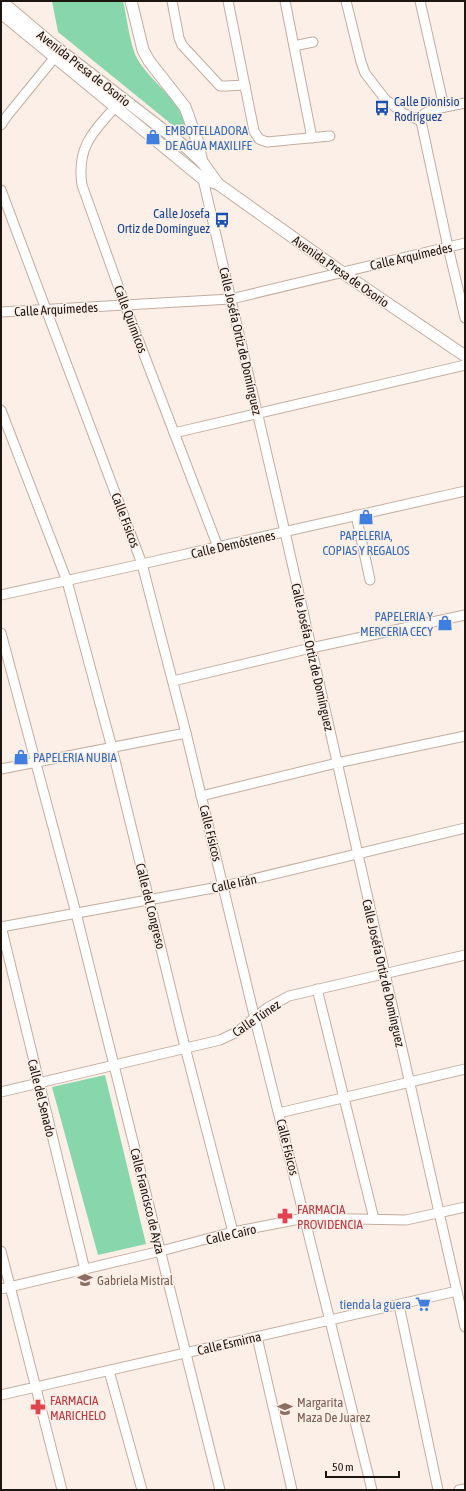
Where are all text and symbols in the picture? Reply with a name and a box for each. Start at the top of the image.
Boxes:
street label: Avenida Presa de Osorio [34,27,133,110]
place label: Calle Dionisio Rodríguez [394,94,460,124]
bus stop icon: Calle Dionisio Rodríguez [373,99,391,117]
place label: EMBOTELLADORA DE AGUA MAXILIFE [165,123,253,153]
shop icon: EMBOTELLADORA DE AGUA MAXILIFE [144,128,162,146]
place label: Calle Josefa Ortiz de Domínguez [117,206,210,236]
bus stop icon: Calle Josefa Ortiz de Domínguez [213,211,231,229]
street label: Avenida Presa de Osorio [290,232,392,310]
street label: Calle Arquímedes [369,240,454,273]
street label: Calle Joséfa Ortiz de Domínguez [216,266,265,417]
street label: Calle Químicos [111,283,150,355]
street label: Calle Arquímedes [14,300,99,319]
street label: Calle Físicos [108,491,143,550]
shop icon: PAPELERIA, COPIAS Y REGALOS [357,508,375,526]
street label: Calle Demóstenes [190,527,277,561]
place label: PAPELERIA, COPIAS Y REGALOS [322,528,410,558]
street label: Calle Joséfa Ortiz de Domínguez [288,582,337,733]
place label: PAPELERIA Y MERCERIA CECY [360,609,433,639]
shop icon: PAPELERIA Y MERCERIA CECY [436,614,454,632]
shop icon: PAPELERIA NUBIA [12,748,30,766]
place label: PAPELERIA NUBIA [33,750,117,765]
street label: Calle Físicos [196,803,225,863]
street label: Calle del Congreso [133,862,168,951]
street label: Calle Irán [210,871,258,896]
street label: Calle Joséfa Ortiz de Domínguez [359,898,408,1049]
street label: Calle Túnez [229,997,283,1040]
street label: Calle del Senado [25,1058,58,1139]
street label: Calle Físicos [273,1117,302,1177]
street label: Calle Francisco de Ayza [127,1147,168,1256]
place label: FARMACIA PROVIDENCIA [297,1202,364,1232]
pharmacy icon: FARMACIA PROVIDENCIA [276,1207,294,1225]
street label: Calle Cairo [204,1221,258,1248]
school or university icon: Gabriela Mistral [76,1271,94,1289]
place label: Gabriela Mistral [97,1273,174,1288]
supermarket icon: tienda la guera [414,1295,432,1313]
place label: tienda la guera [339,1297,411,1312]
street label: Calle Esmirna [196,1329,262,1358]
place label: FARMACIA MARICHELO [50,1393,107,1423]
place label: Margarita Maza De Juarez [297,1395,370,1425]
pharmacy icon: FARMACIA MARICHELO [29,1398,47,1416]
school or university icon: Margarita Maza De Juarez [276,1400,294,1418]
scale bar [326,1453,399,1479]
text: 50 m [332,1460,354,1474]

